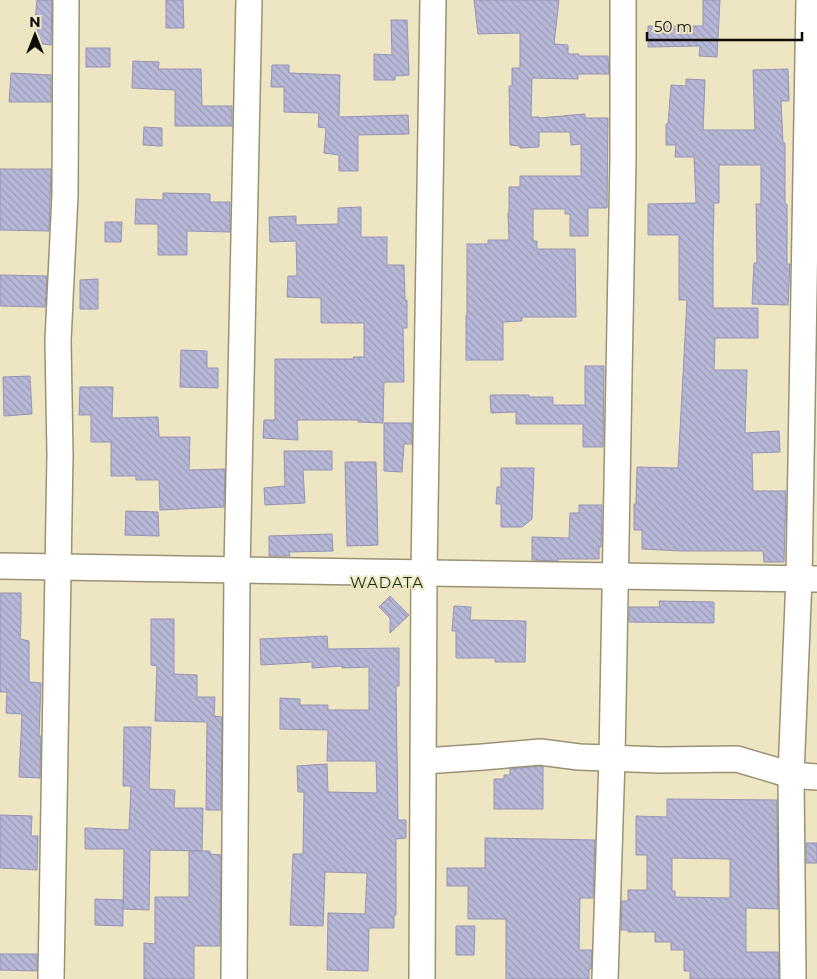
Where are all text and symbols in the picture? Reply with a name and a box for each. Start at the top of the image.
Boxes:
north arrow [10,10,60,60]
scale bar [647,10,802,42]
text: N [29,13,41,31]
text: 50 m [654,17,692,36]
district label: WADATA [350,573,424,592]

